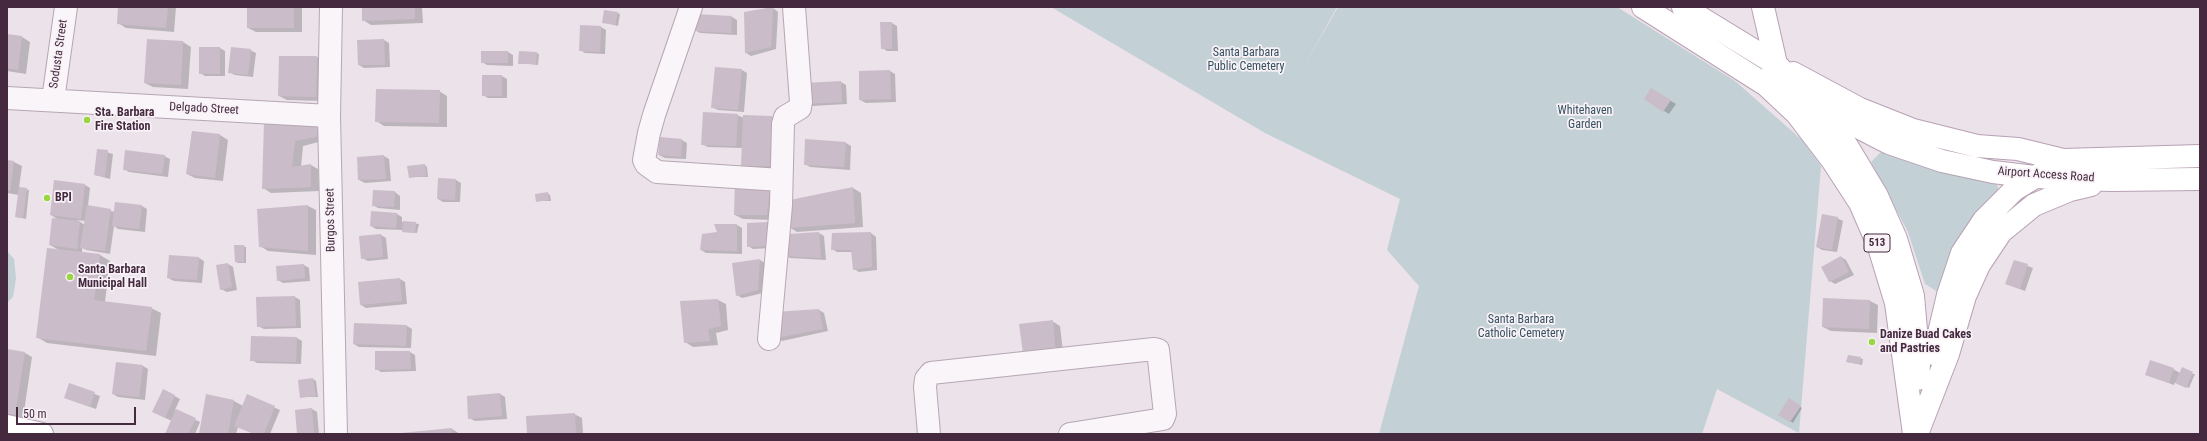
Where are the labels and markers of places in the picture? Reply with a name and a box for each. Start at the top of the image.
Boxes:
place label: Sta. Barbara Fire Station [95,106,154,134]
marker: Sta. Barbara Fire Station [82,115,92,125]
place label: BPI [55,191,72,205]
marker: BPI [42,193,52,203]
place label: Santa Barbara Municipal Hall [78,263,147,291]
marker: Santa Barbara Municipal Hall [65,272,75,282]
place label: Danize Buad Cakes and Pastries [1880,328,1972,356]
marker: Danize Buad Cakes and Pastries [1867,337,1877,347]

